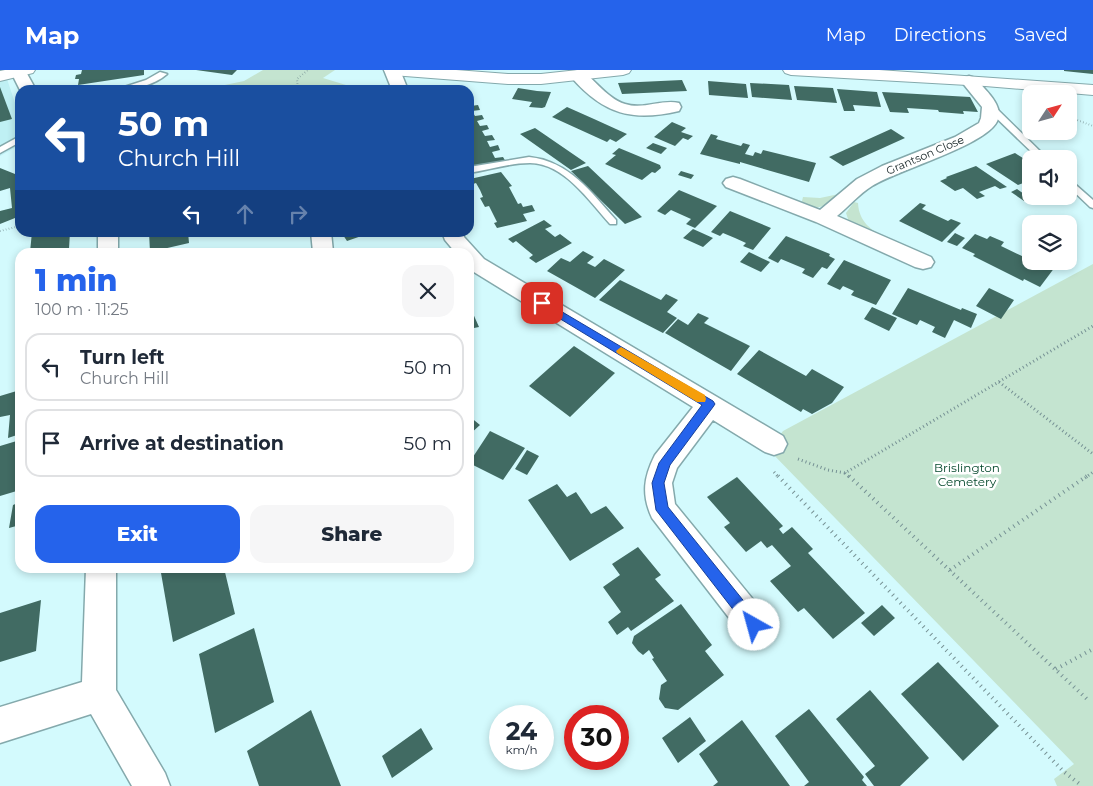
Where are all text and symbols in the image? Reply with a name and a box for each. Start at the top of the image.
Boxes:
text: Map [25,21,79,50]
text: Map [826,24,866,46]
text: Directions [894,24,986,46]
text: Saved [1014,24,1068,46]
north arrow [1022,85,1078,140]
map controls [1022,85,1077,270]
text: 50 m [118,102,209,145]
icon: left [35,105,100,170]
street label: Grantson Close [884,132,966,178]
text: Church Hill [118,145,240,172]
button: sound [1022,150,1077,205]
icon: left [178,200,206,228]
icon: ahead [231,200,259,228]
icon: right [284,200,312,228]
button: layers [1022,215,1077,270]
text: 1 min [35,262,118,299]
button: close [402,265,454,317]
pin [521,282,563,324]
icon: arrive [528,289,556,317]
text: 100 m · 11:25 [35,300,129,319]
text: Turn left [80,346,165,369]
icon: left [37,353,65,381]
text: 50 m [404,356,452,379]
text: Church Hill [80,369,169,388]
icon: arrive [37,429,65,457]
text: Arrive at destination [80,432,284,455]
text: 50 m [404,432,452,455]
park label: Brislington Cemetery [934,460,1000,489]
button: Exit [35,505,240,563]
button: Share [250,505,454,563]
position arrow [727,598,779,650]
speed limit sign: 30 [564,705,629,770]
text: 24 [506,716,537,746]
text: km/h [505,742,538,757]

